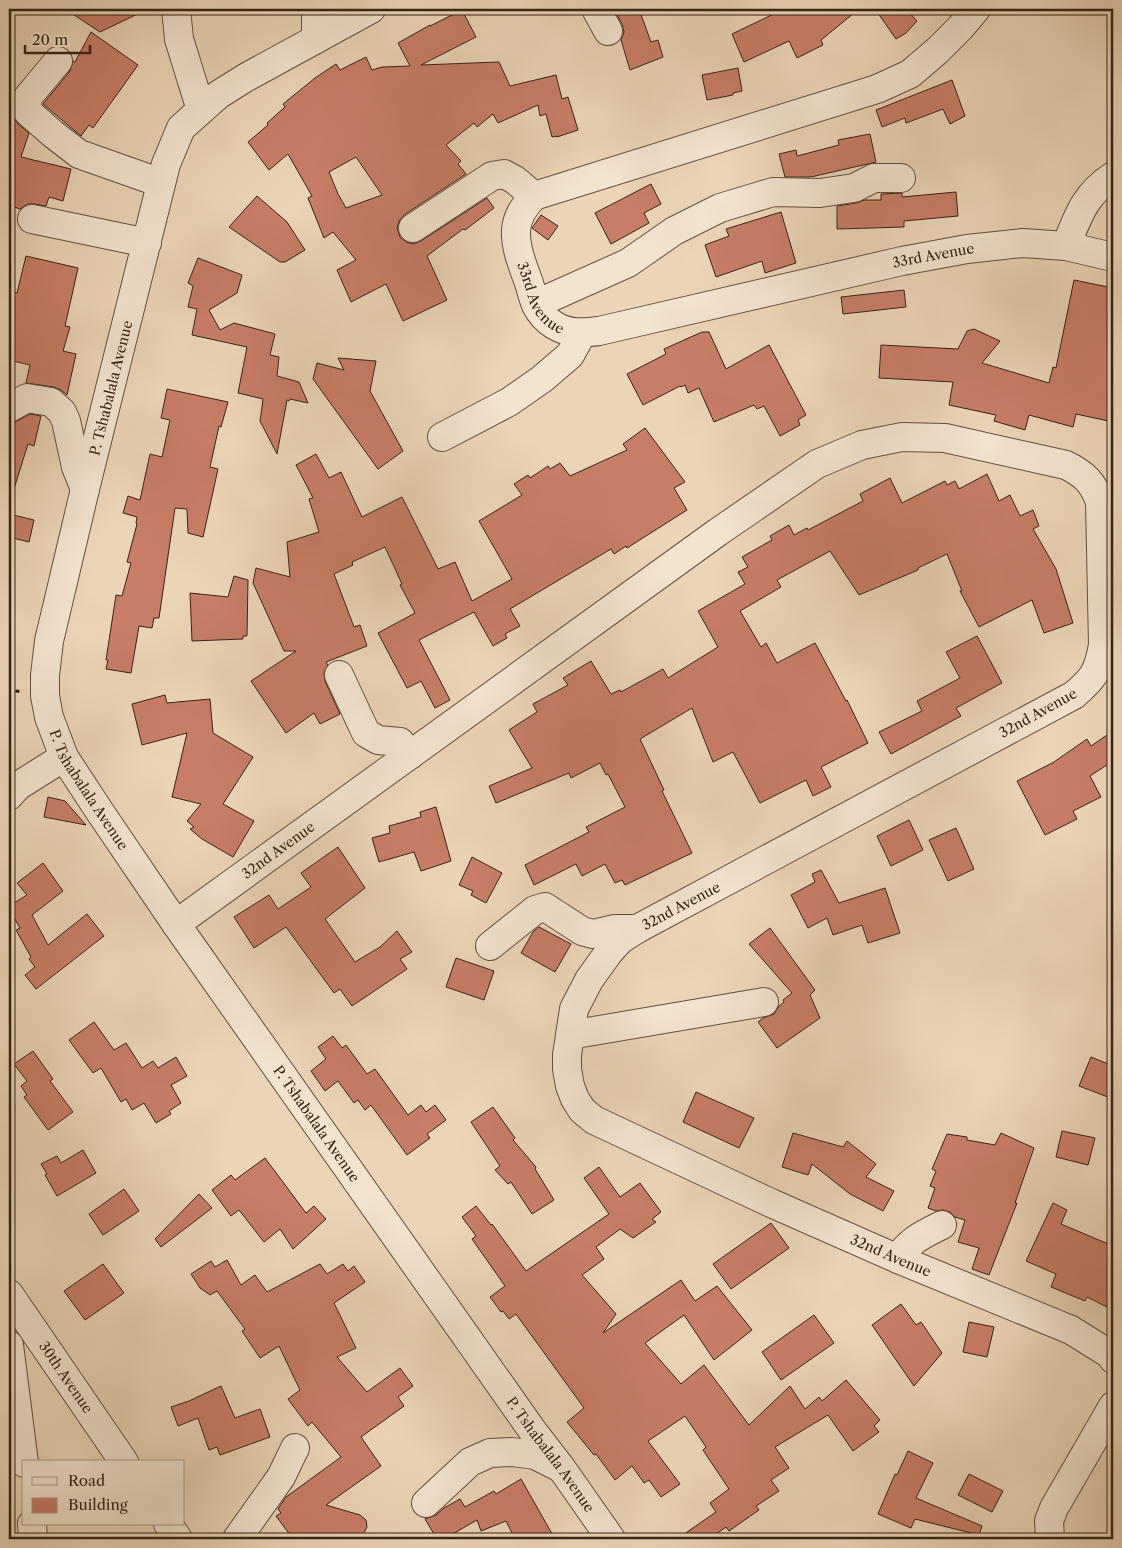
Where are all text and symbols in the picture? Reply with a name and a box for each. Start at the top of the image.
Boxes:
scale bar [25,22,90,54]
text: 20 m [32,30,68,49]
street label: 33rd Avenue [891,239,975,272]
street label: 33rd Avenue [513,259,567,338]
street label: P. Tshabalala Avenue [86,318,137,457]
street label: 32nd Avenue [996,684,1080,742]
street label: P. Tshabalala Avenue [45,727,132,854]
street label: 32nd Avenue [238,818,318,883]
street label: 32nd Avenue [639,878,723,934]
street label: P. Tshabalala Avenue [269,1062,364,1186]
street label: 32nd Avenue [848,1230,934,1281]
street label: 30th Avenue [35,1338,97,1417]
street label: P. Tshabalala Avenue [502,1393,599,1516]
legend [22,1460,185,1526]
text: Road [68,1471,105,1490]
text: Building [68,1495,128,1514]

